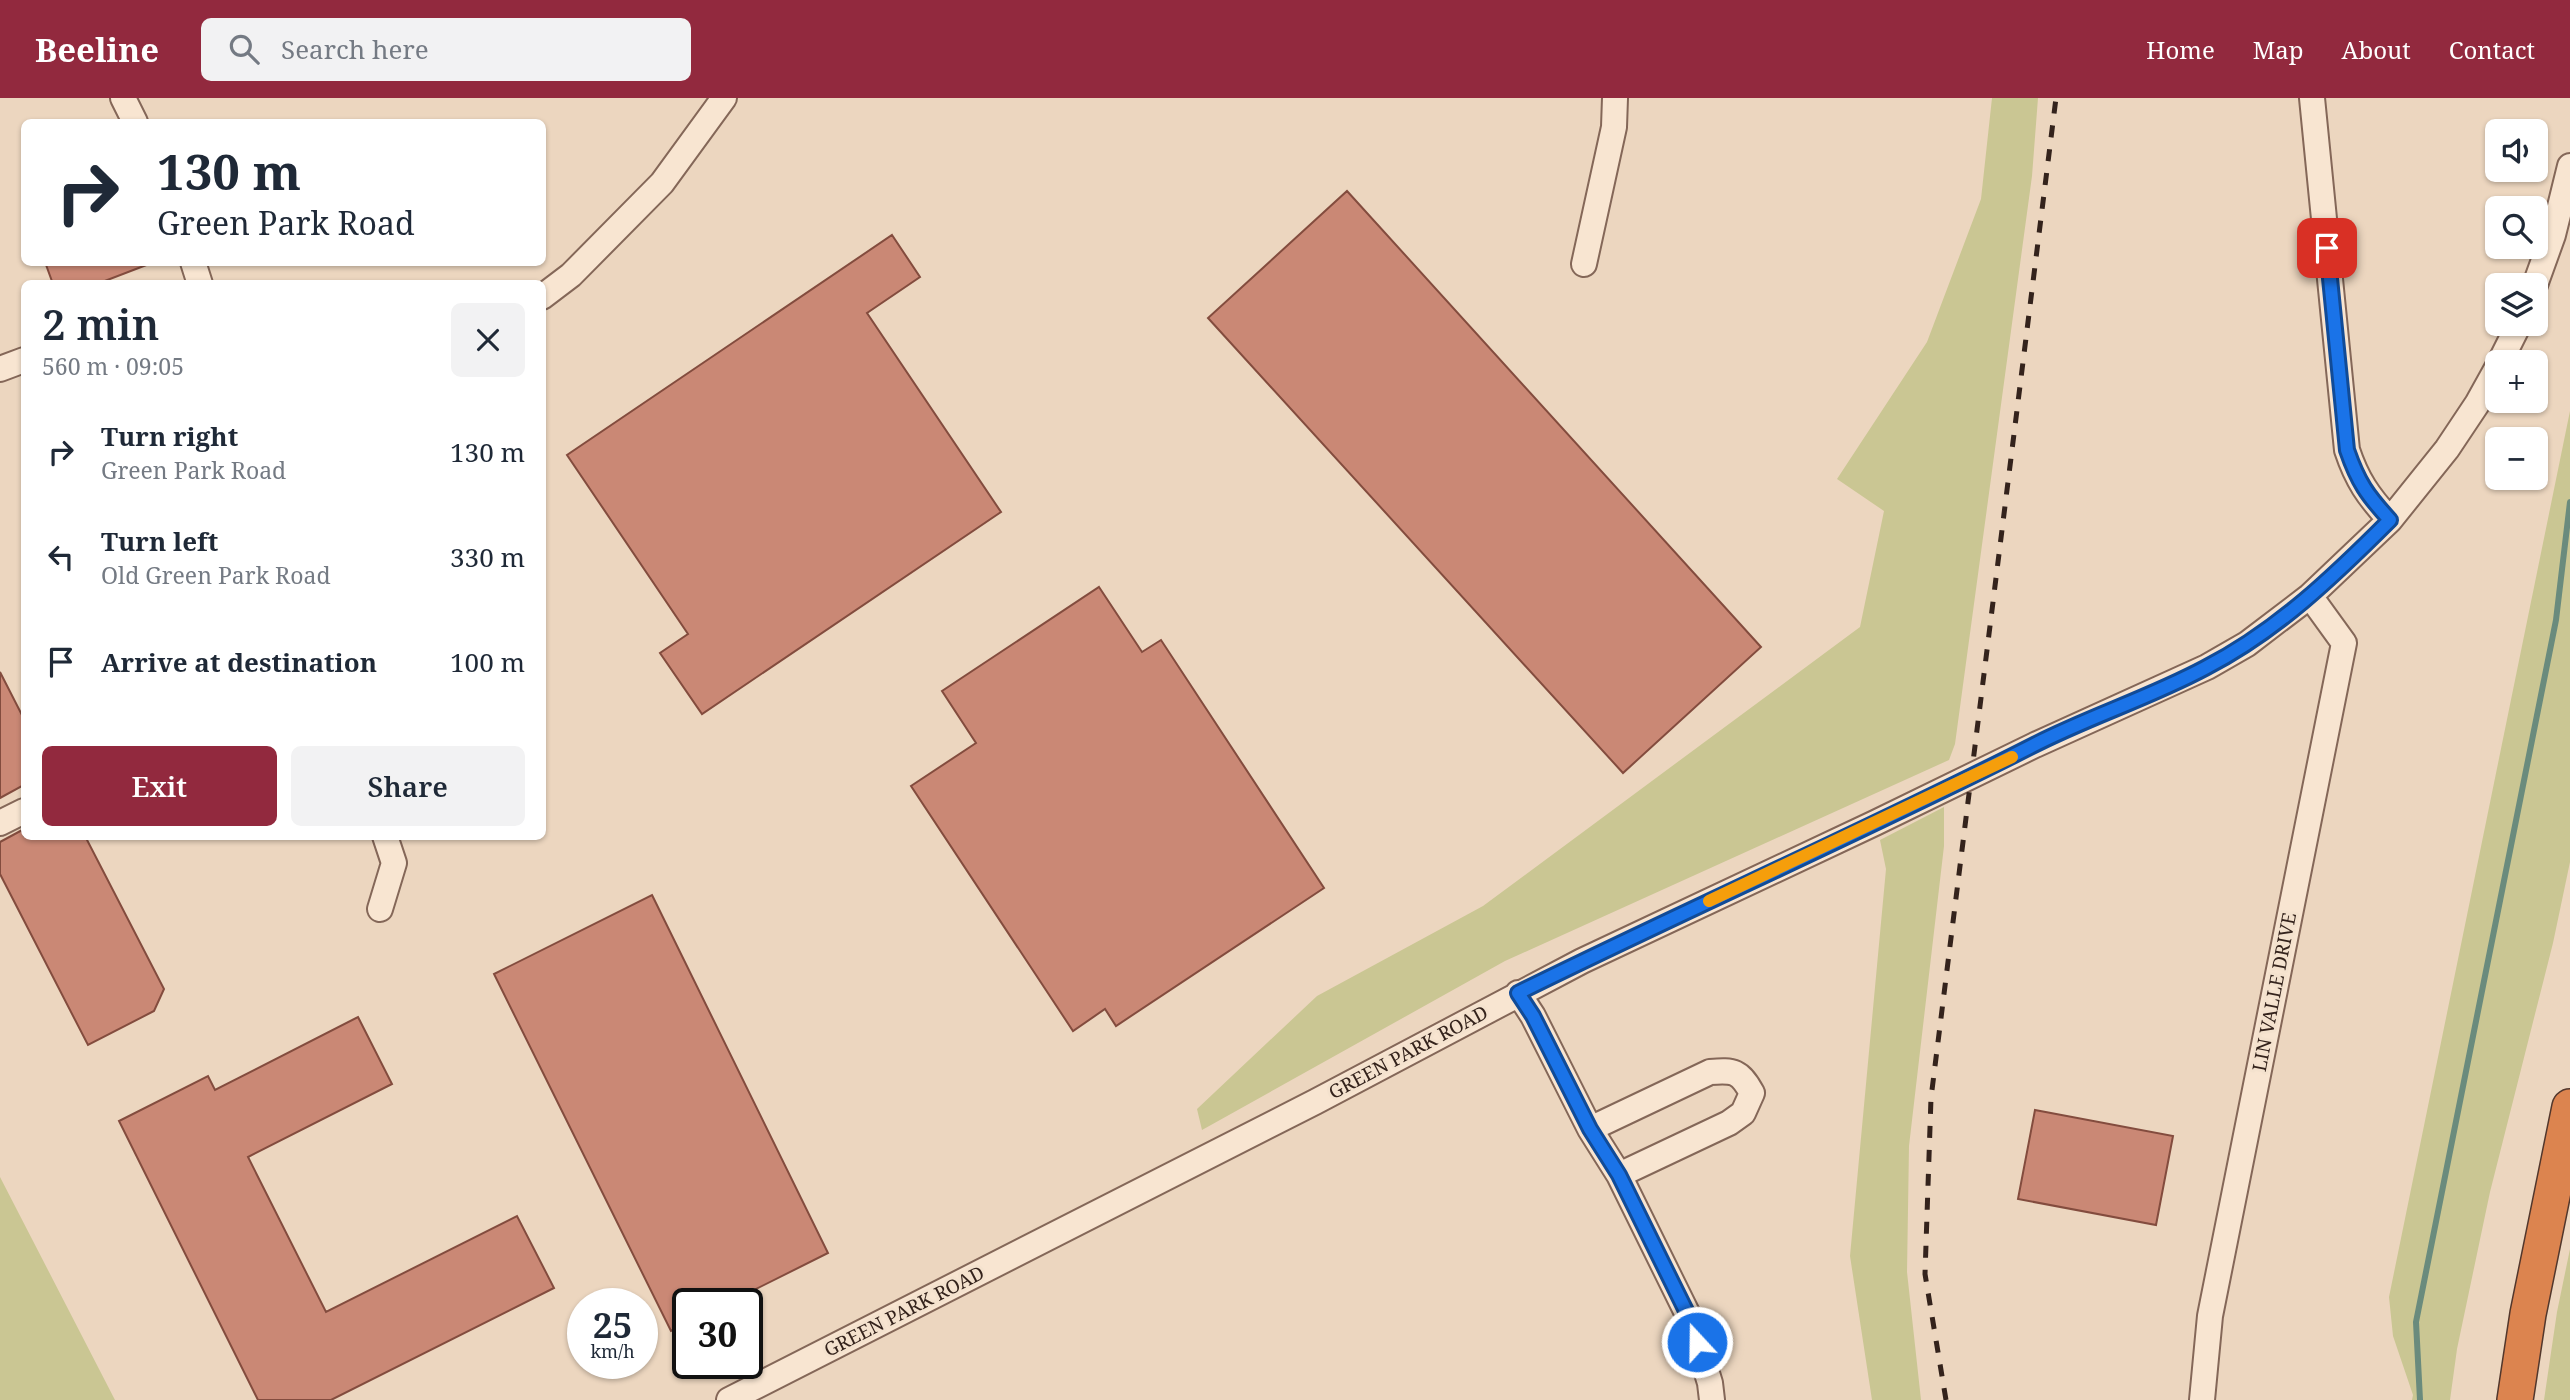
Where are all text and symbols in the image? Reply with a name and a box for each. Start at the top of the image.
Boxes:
search box [201,18,691,81]
text: Beeline [35,27,159,72]
icon: search [225,30,263,68]
text: Search here [281,31,429,67]
text: Home [2146,33,2215,66]
text: Map [2253,33,2304,66]
text: About [2342,33,2411,66]
text: Contact [2449,33,2535,66]
map controls [2485,119,2548,490]
button: sound [2485,119,2548,182]
text: 130 m [157,138,301,204]
icon: right [42,147,133,238]
button: search [2485,196,2548,259]
text: Green Park Road [157,201,415,244]
pin [2297,218,2357,278]
icon: arrive [2308,229,2346,267]
button: layers [2485,273,2548,336]
text: 2 min [42,295,159,352]
button: close [451,303,525,377]
text: 560 m · 09:05 [42,350,184,382]
button: + [2485,350,2548,413]
text: Turn right [101,418,238,454]
button: − [2485,427,2548,490]
icon: right [42,433,80,471]
text: 130 m [450,434,525,470]
text: Green Park Road [101,454,286,486]
text: Turn left [101,523,218,559]
icon: left [42,538,80,576]
text: 330 m [450,539,525,575]
text: Old Green Park Road [101,559,331,591]
icon: arrive [42,643,80,681]
text: Arrive at destination [101,644,377,680]
text: 100 m [450,644,525,680]
button: Exit [42,746,277,826]
button: Share [291,746,525,826]
street label: LIN VALLE DRIVE [2246,910,2302,1074]
street label: GREEN PARK ROAD [1324,999,1492,1105]
street label: GREEN PARK ROAD [819,1259,989,1363]
speed limit sign: 30 [672,1288,763,1379]
text: 25 [593,1301,632,1348]
position arrow [1660,1305,1734,1379]
text: km/h [590,1339,635,1363]

